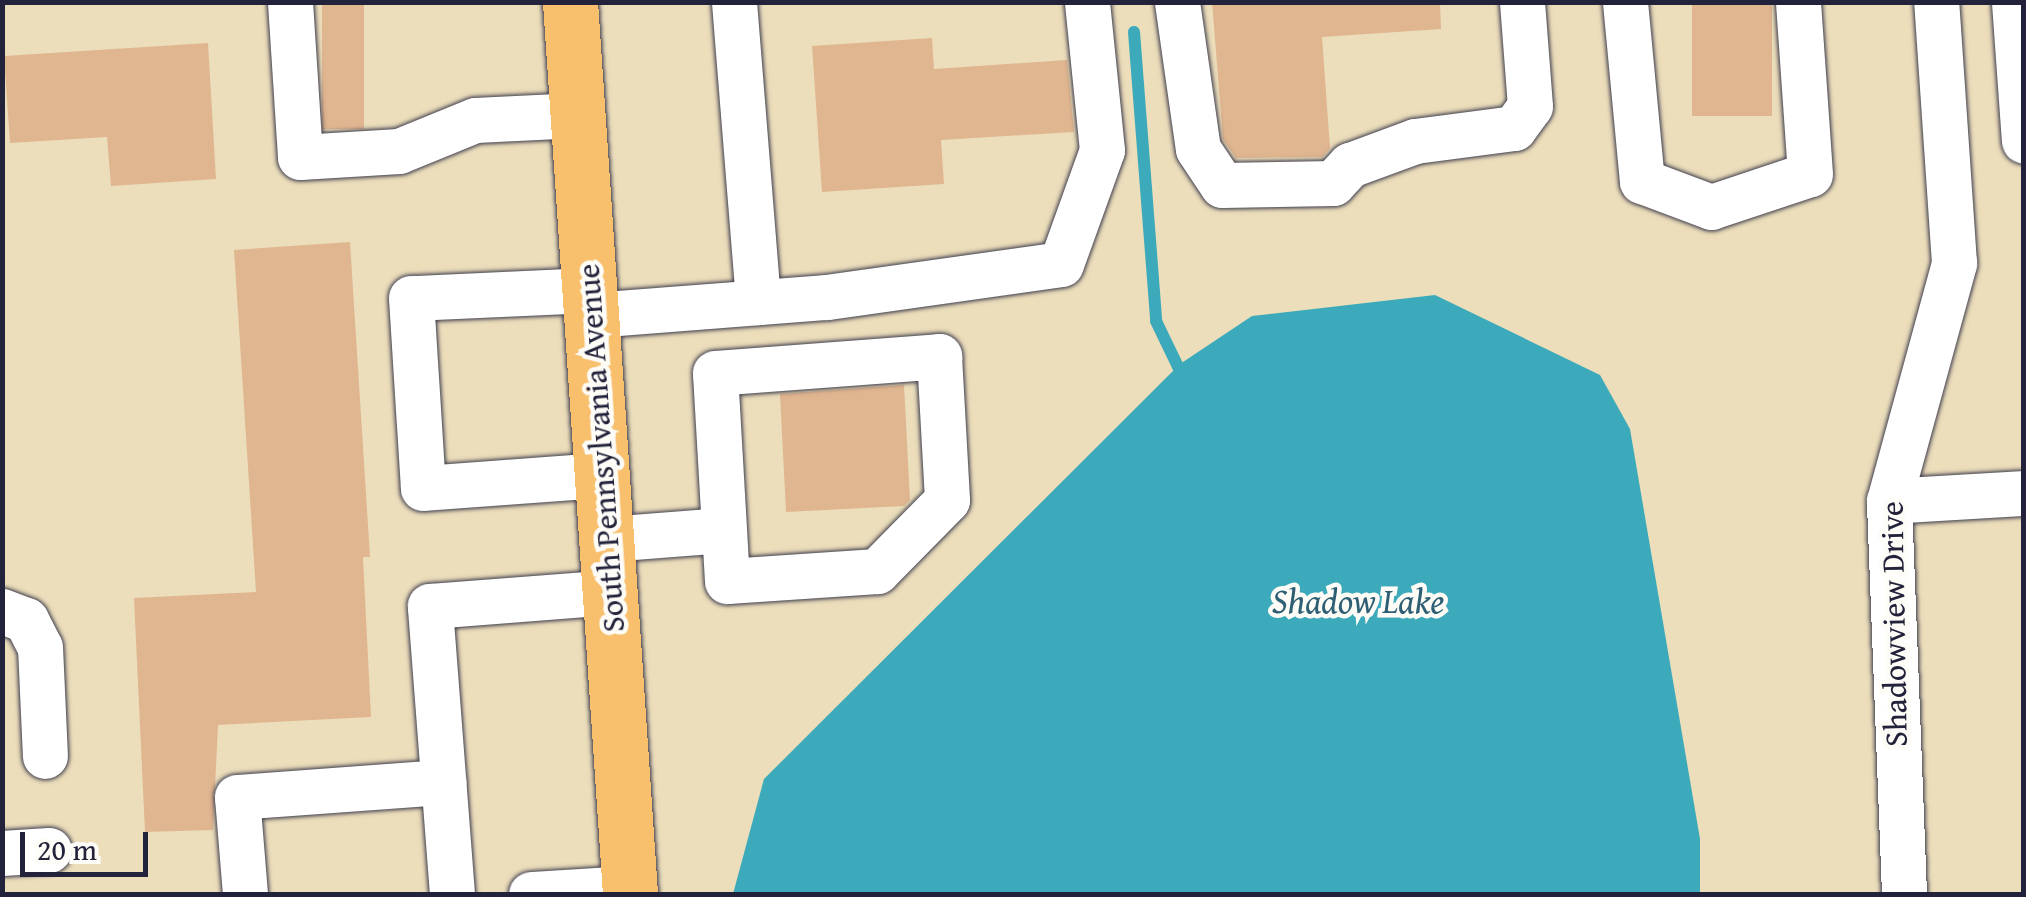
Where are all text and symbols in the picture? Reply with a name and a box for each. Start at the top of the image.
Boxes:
street label: South Pennsylvania Avenue [569,262,633,634]
street label: Shadowview Drive [1873,501,1915,747]
water label: Shadow Lake [1272,580,1444,622]
scale bar [25,812,152,874]
text: 20 m [37,827,97,871]

